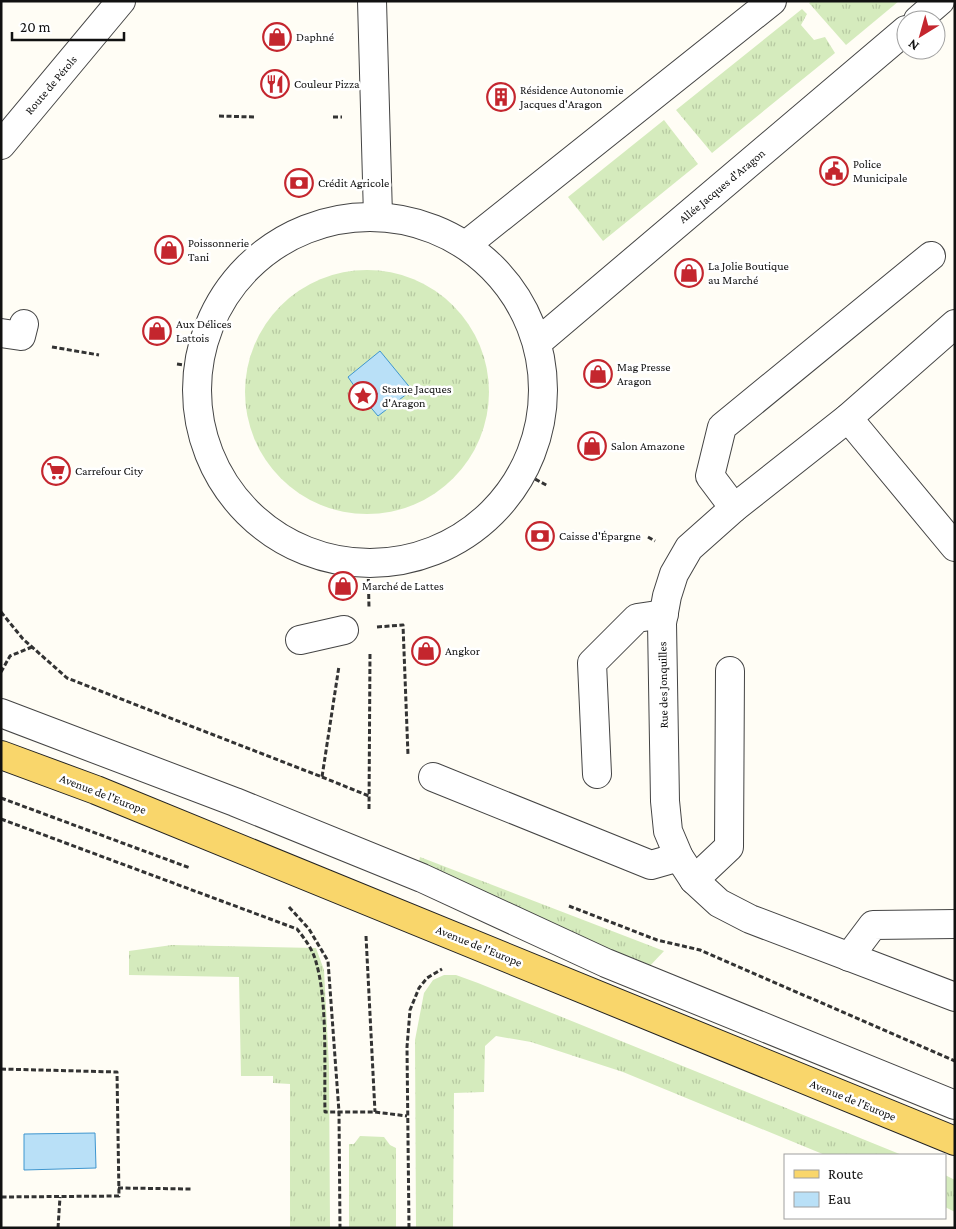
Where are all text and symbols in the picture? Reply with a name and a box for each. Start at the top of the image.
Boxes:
scale bar [12,10,125,42]
north arrow [896,10,946,60]
text: 20 m [20,19,51,35]
shop icon: Daphné [262,22,292,52]
place label: Daphné [296,30,334,44]
text: N [904,36,922,55]
street label: Route de Pérols [22,52,80,117]
restaurant icon: Couleur Pizza [260,69,290,99]
place label: Couleur Pizza [294,77,360,91]
building icon: Résidence Autonomie Jacques d'Aragon [486,82,516,112]
place label: Résidence Autonomie Jacques d'Aragon [519,83,623,111]
street label: Allée Jacques d'Aragon [676,145,768,226]
public building icon: Police Municipale [819,156,849,186]
place label: Police Municipale [853,157,907,185]
bank icon: Crédit Agricole [284,168,314,198]
place label: Crédit Agricole [318,176,389,190]
shop icon: Poissonnerie Tani [154,235,184,265]
place label: Poissonnerie Tani [188,236,249,264]
shop icon: La Jolie Boutique au Marché [674,258,704,288]
place label: La Jolie Boutique au Marché [708,259,789,287]
shop icon: Aux Délices Lattois [142,316,172,346]
place label: Aux Délices Lattois [176,317,232,345]
shop icon: Mag Presse Aragon [583,359,613,389]
place label: Mag Presse Aragon [617,360,671,388]
place icon: Statue Jacques d'Aragon [348,381,378,411]
place label: Statue Jacques d'Aragon [382,382,452,410]
shop icon: Salon Amazone [577,431,607,461]
place label: Salon Amazone [611,439,685,453]
supermarket icon: Carrefour City [41,456,71,486]
place label: Carrefour City [75,464,144,478]
bank icon: Caisse d'Épargne [525,521,555,551]
place label: Caisse d'Épargne [559,529,641,543]
shop icon: Marché de Lattes [328,571,358,601]
place label: Marché de Lattes [362,579,444,593]
shop icon: Angkor [411,636,441,666]
street label: Rue des Jonquilles [655,641,671,729]
place label: Angkor [445,644,481,658]
street label: Avenue de l'Europe [58,771,148,817]
street label: Avenue de l'Europe [434,922,524,970]
street label: Avenue de l'Europe [808,1076,898,1124]
legend [784,1154,946,1219]
text: Route [828,1166,863,1182]
text: Eau [828,1191,851,1207]

